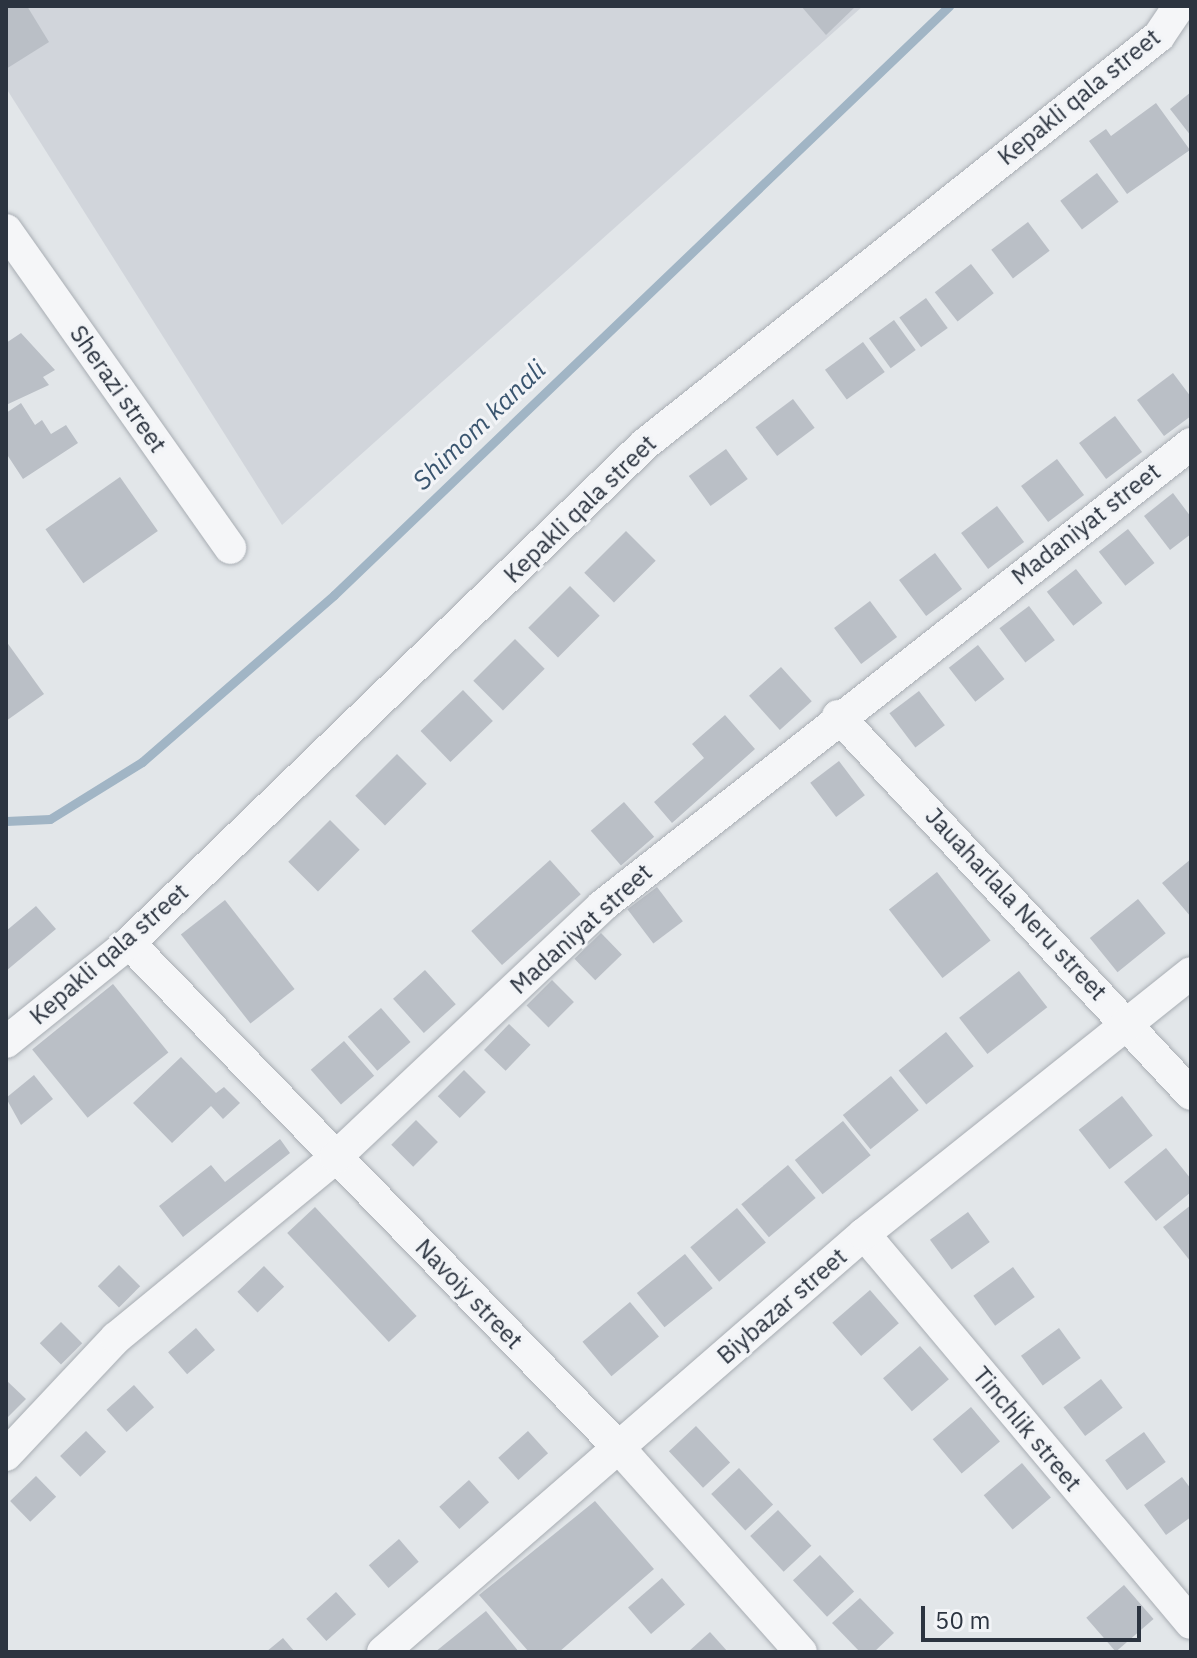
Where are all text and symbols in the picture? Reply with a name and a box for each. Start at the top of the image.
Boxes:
street label: Kepakli qala street [992,23,1166,171]
street label: Sherazi street [64,320,172,458]
water label: Shimom kanali [406,354,552,496]
street label: Kepakli qala street [498,429,662,589]
street label: Madaniyat street [1006,457,1166,591]
street label: Jauaharlala Neru street [919,802,1113,1006]
street label: Madaniyat street [504,858,658,1000]
street label: Kepakli qala street [24,877,194,1031]
street label: Navoiy street [409,1233,529,1355]
street label: Biybazar street [711,1242,853,1370]
street label: Tinchlik street [967,1361,1087,1497]
scale bar [925,1590,1145,1640]
text: 50 m [935,1604,990,1636]

